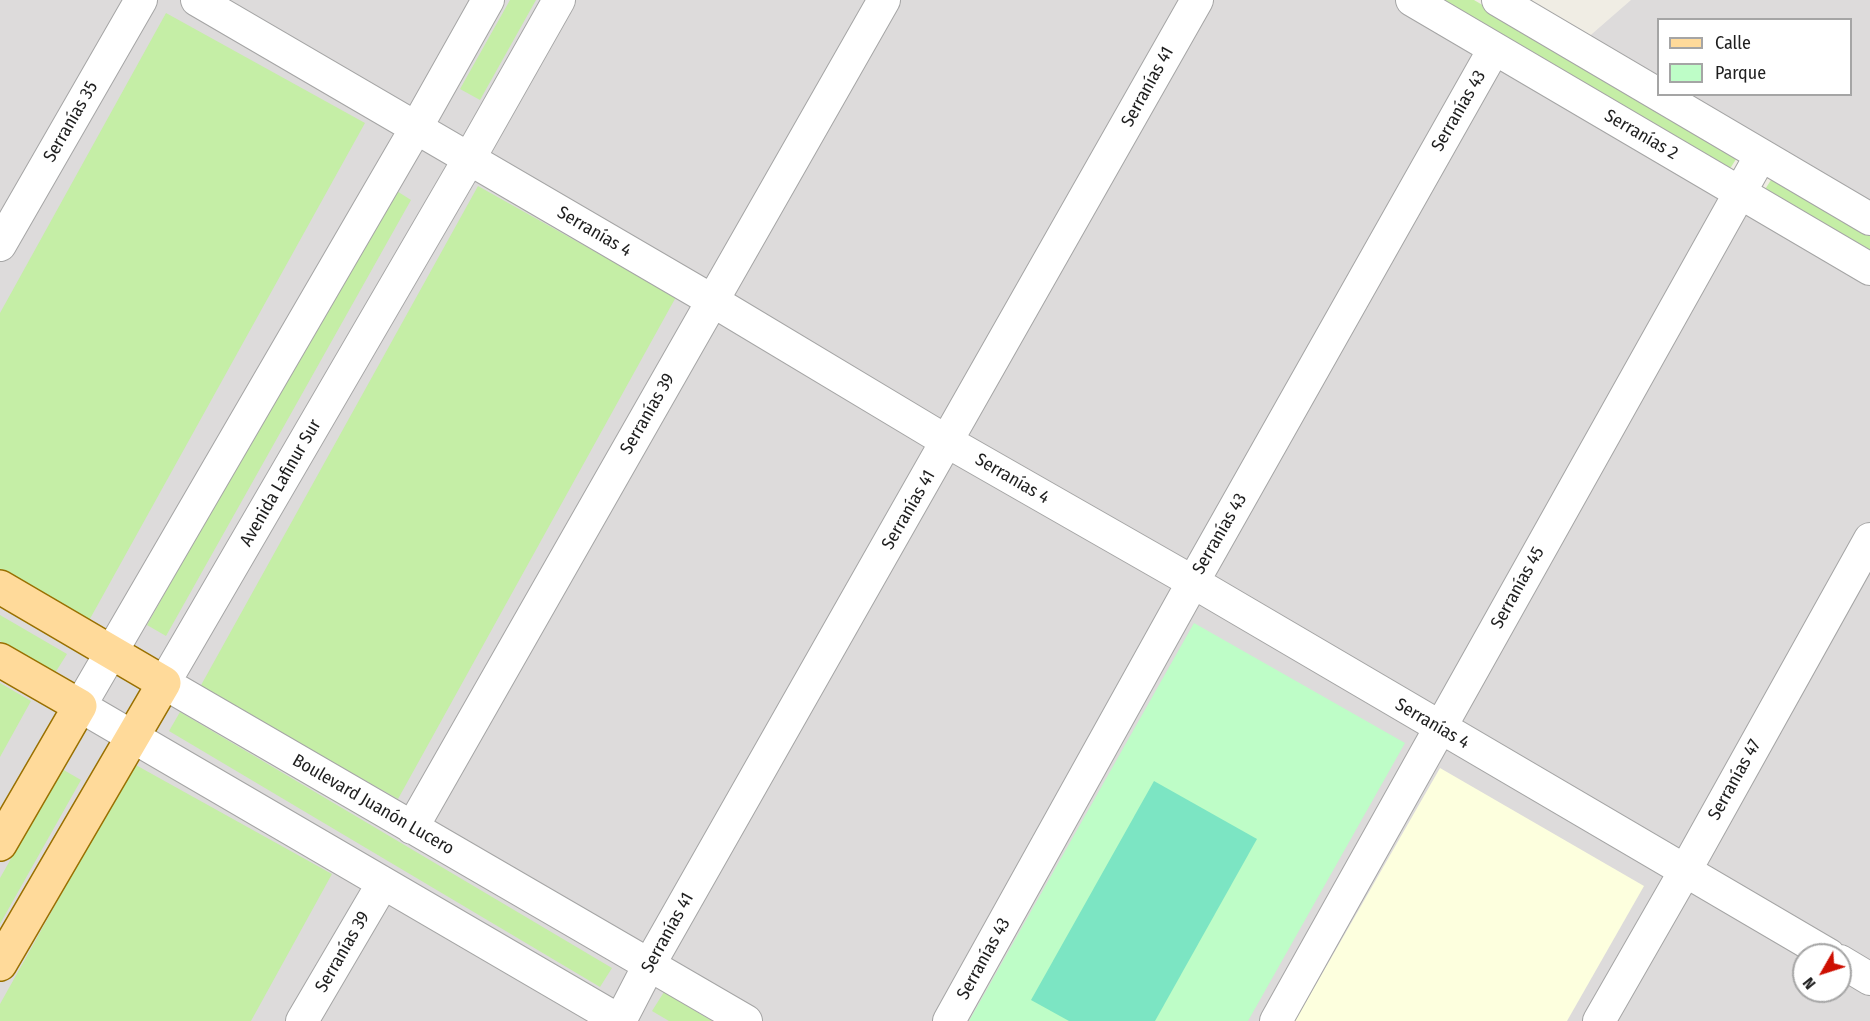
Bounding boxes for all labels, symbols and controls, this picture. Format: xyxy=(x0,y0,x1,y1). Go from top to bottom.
legend xyxy=(1657,18,1852,96)
text: Calle xyxy=(1715,32,1751,54)
street label: Serranías 41 xyxy=(1117,43,1179,131)
text: Parque xyxy=(1715,62,1766,84)
street label: Serranías 43 xyxy=(1427,67,1491,155)
street label: Serranías 35 xyxy=(39,78,103,166)
street label: Serranías 2 xyxy=(1600,105,1682,165)
street label: Serranías 4 xyxy=(553,202,635,262)
street label: Serranías 39 xyxy=(616,370,680,458)
street label: Avenida Lafinur Sur xyxy=(236,416,326,550)
street label: Serranías 4 xyxy=(971,449,1053,509)
street label: Serranías 41 xyxy=(878,466,940,554)
street label: Serranías 43 xyxy=(1188,490,1252,578)
street label: Serranías 45 xyxy=(1487,543,1549,633)
street label: Serranías 4 xyxy=(1391,694,1473,754)
street label: Serranías 47 xyxy=(1704,736,1766,824)
street label: Boulevard Juanón Lucero xyxy=(288,750,458,860)
street label: Serranías 41 xyxy=(637,889,699,977)
street label: Serranías 39 xyxy=(311,908,375,996)
street label: Serranías 43 xyxy=(953,914,1015,1004)
north arrow xyxy=(1792,943,1852,1003)
text: N xyxy=(1799,974,1820,993)

